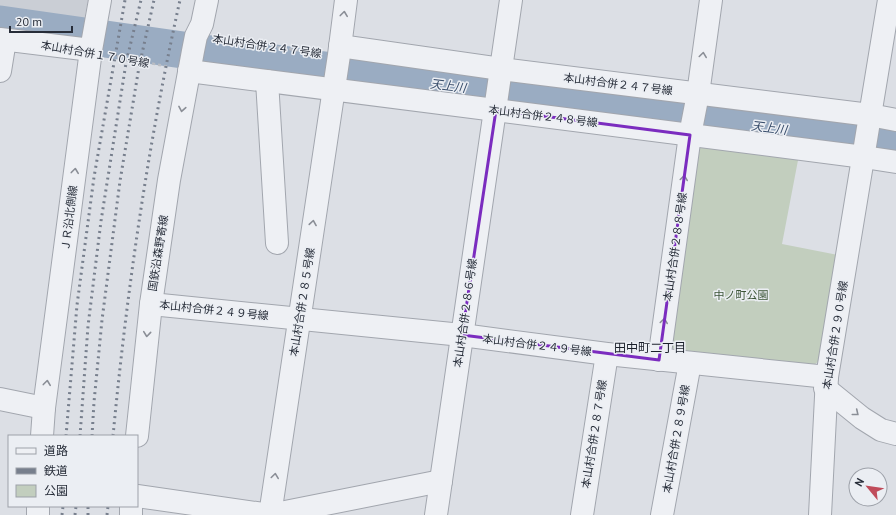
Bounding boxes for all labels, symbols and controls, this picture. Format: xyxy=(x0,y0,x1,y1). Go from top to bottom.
scale bar xyxy=(10,8,72,34)
one-way arrow xyxy=(339,11,348,17)
text: 20 m xyxy=(16,14,42,29)
street label: 本山村合併２４７号線 xyxy=(212,31,322,61)
street label: 本山村合併１７０号線 xyxy=(40,38,150,70)
one-way arrow xyxy=(698,52,707,58)
street label: 本山村合併２４７号線 xyxy=(563,70,673,98)
water label: 天上川 xyxy=(429,76,469,95)
street label: 本山村合併２４８号線 xyxy=(488,102,598,130)
one-way arrow xyxy=(178,106,187,112)
water label: 天上川 xyxy=(750,118,790,137)
one-way arrow xyxy=(70,168,79,174)
one-way arrow xyxy=(679,175,688,181)
street label: ＪＲ沿北側線 xyxy=(58,184,80,252)
street label: 本山村合併２８８号線 xyxy=(660,192,690,302)
street label: 国鉄沿森野寄線 xyxy=(145,214,171,292)
one-way arrow xyxy=(308,220,317,226)
street label: 本山村合併２８５号線 xyxy=(286,247,318,357)
street label: 本山村合併２８６号線 xyxy=(450,258,480,368)
street label: 本山村合併２９０号線 xyxy=(819,280,851,390)
park label: 中ノ町公園 xyxy=(714,288,769,302)
street label: 本山村合併２４９号線 xyxy=(159,297,269,323)
one-way arrow xyxy=(659,318,668,324)
one-way arrow xyxy=(143,331,152,337)
street label: 本山村合併２４９号線 xyxy=(482,331,592,359)
district label: 田中町二丁目 xyxy=(614,340,686,355)
street label: 本山村合併２８７号線 xyxy=(578,379,610,489)
one-way arrow xyxy=(42,380,51,386)
street label: 本山村合併２８９号線 xyxy=(660,384,692,494)
one-way arrow xyxy=(851,408,858,415)
legend xyxy=(8,435,138,507)
text: 道路 xyxy=(44,443,68,458)
text: 鉄道 xyxy=(44,463,68,478)
north arrow xyxy=(848,467,888,507)
one-way arrow xyxy=(270,473,279,480)
text: N xyxy=(851,476,867,489)
text: 公園 xyxy=(44,483,68,498)

